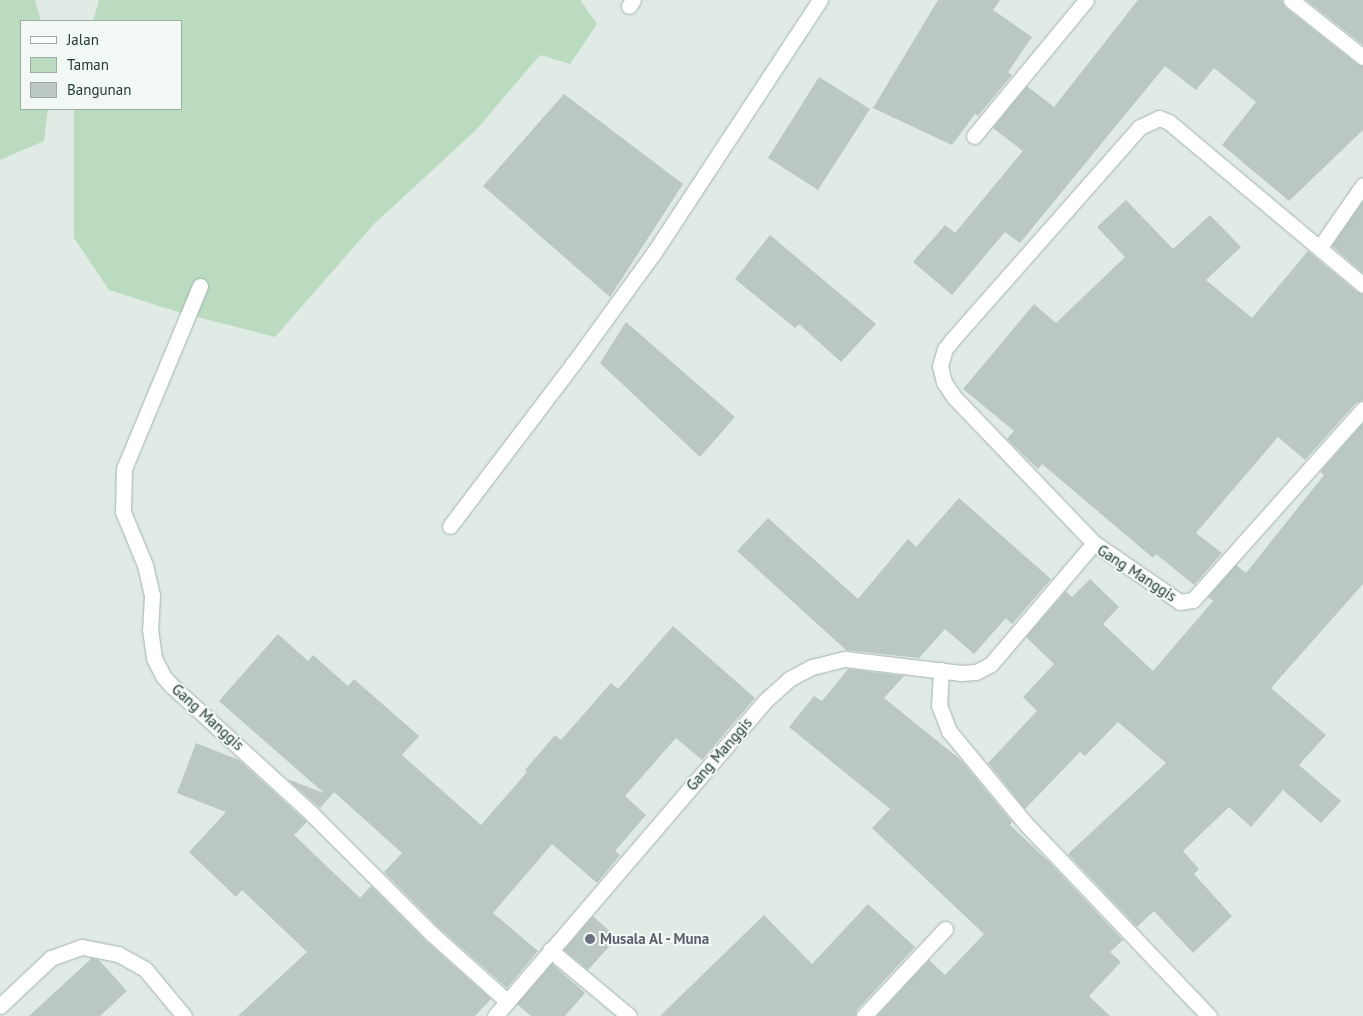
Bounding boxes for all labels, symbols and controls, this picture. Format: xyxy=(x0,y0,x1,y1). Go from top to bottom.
legend xyxy=(20,20,182,110)
text: Jalan xyxy=(67,30,99,49)
text: Taman xyxy=(67,55,109,74)
text: Bangunan xyxy=(67,80,131,99)
street label: Gang Manggis xyxy=(1094,541,1180,605)
street label: Gang Manggis xyxy=(168,680,248,754)
street label: Gang Manggis xyxy=(682,714,756,794)
place label: Musala Al - Muna xyxy=(600,930,712,948)
marker: Musala Al - Muna xyxy=(584,933,596,945)

